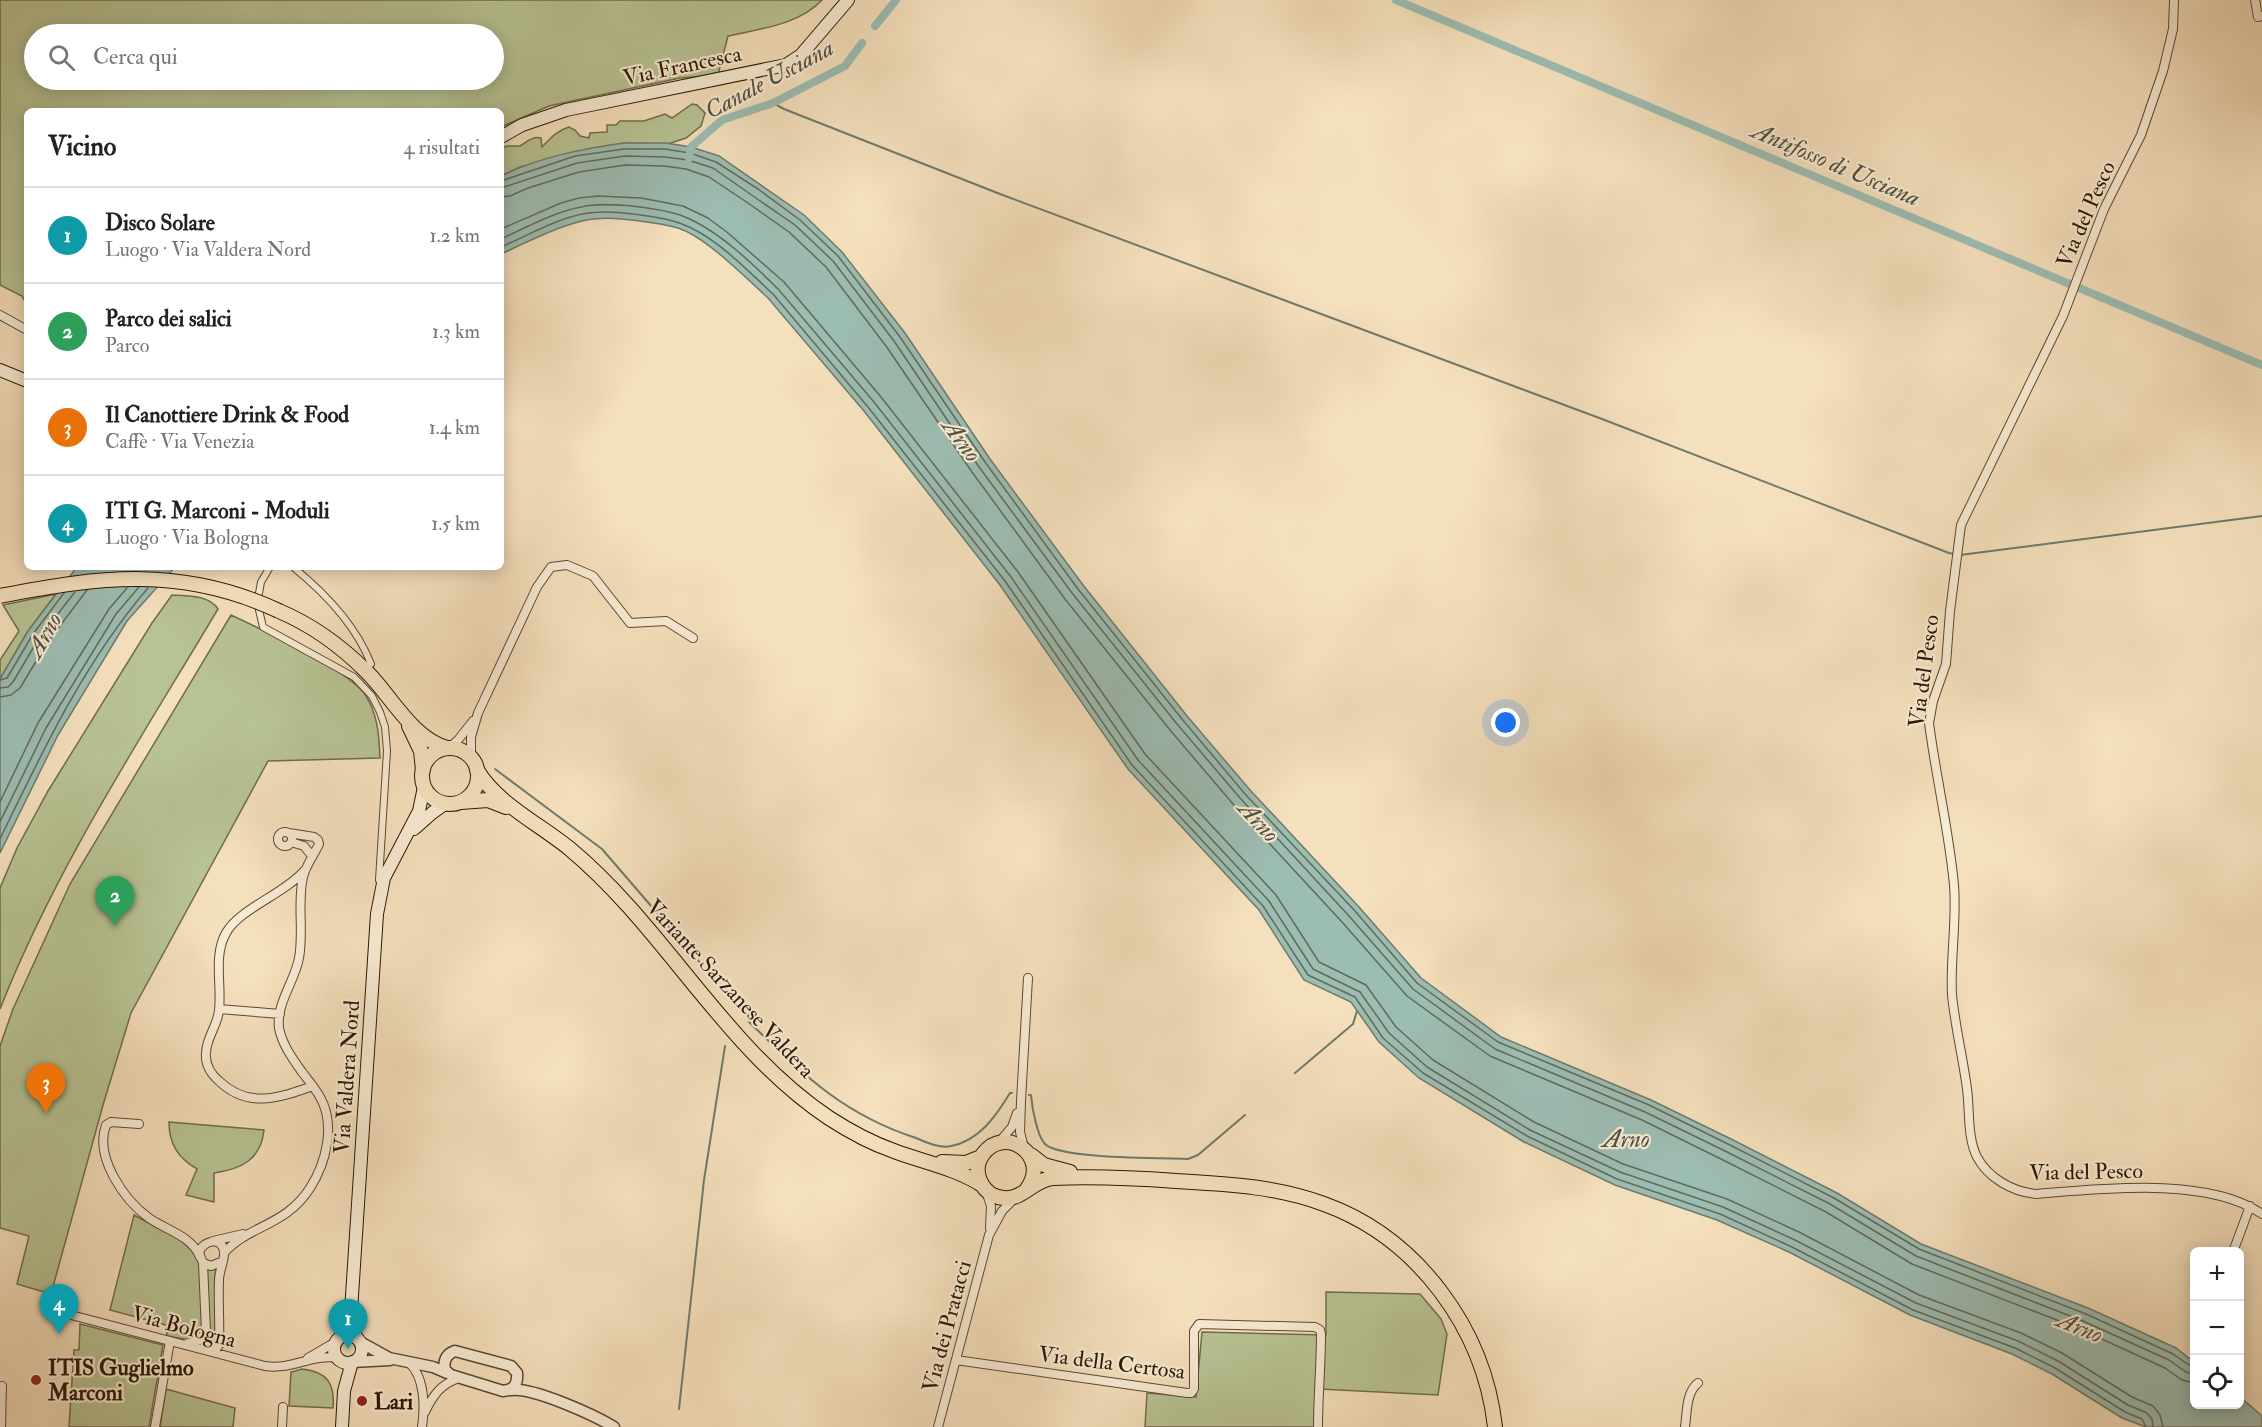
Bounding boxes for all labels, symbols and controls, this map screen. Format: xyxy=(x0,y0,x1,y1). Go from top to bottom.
search box xyxy=(24,24,504,90)
water label: Canale Usciana xyxy=(699,33,839,126)
street label: Via Francesca xyxy=(620,40,745,92)
icon: search xyxy=(45,41,78,74)
text: Cerca qui xyxy=(93,43,178,71)
water label: Antifosso di Usciana xyxy=(1744,114,1925,214)
text: Vicino xyxy=(48,131,116,163)
text: 4 risultati xyxy=(404,135,480,160)
street label: Via del Pesco xyxy=(2050,157,2122,272)
text: Disco Solare xyxy=(105,209,215,237)
text: 1 xyxy=(64,223,71,248)
text: 1.2 km xyxy=(430,223,480,248)
text: Luogo · Via Valdera Nord xyxy=(105,237,311,262)
text: Parco dei salici xyxy=(105,305,232,333)
text: 2 xyxy=(62,319,73,344)
text: 1.3 km xyxy=(432,319,480,344)
text: Parco xyxy=(105,333,149,358)
text: Il Canottiere Drink & Food xyxy=(105,401,349,429)
water label: Arno xyxy=(933,410,988,468)
text: 3 xyxy=(64,415,71,440)
text: 1.4 km xyxy=(429,415,480,440)
text: Caffè · Via Venezia xyxy=(105,429,254,454)
text: ITI G. Marconi - Moduli xyxy=(105,497,330,525)
text: 4 xyxy=(62,511,73,536)
text: 1.5 km xyxy=(431,511,480,536)
text: Luogo · Via Bologna xyxy=(105,525,269,550)
water label: Arno xyxy=(18,607,69,666)
street label: Via del Pesco xyxy=(1902,613,1946,729)
your location xyxy=(1491,708,1520,737)
water label: Arno xyxy=(1229,791,1286,849)
pin: 2 xyxy=(96,876,134,926)
street label: Variante Sarzanese Valdera xyxy=(640,893,821,1085)
street label: Via Valdera Nord xyxy=(328,999,366,1155)
pin: 3 xyxy=(26,1064,66,1113)
water label: Arno xyxy=(1599,1124,1650,1155)
street label: Via del Pesco xyxy=(2029,1157,2143,1187)
map controls xyxy=(2190,1247,2244,1409)
button: + xyxy=(2190,1247,2244,1301)
street label: Via dei Pratacci xyxy=(916,1257,978,1395)
pin: 4 xyxy=(40,1284,78,1334)
street label: Via Bologna xyxy=(128,1300,240,1355)
pin: 1 xyxy=(328,1300,368,1349)
button: − xyxy=(2190,1301,2244,1355)
water label: Arno xyxy=(2049,1303,2107,1351)
street label: Via della Certosa xyxy=(1037,1340,1188,1386)
place label: ITIS Guglielmo Marconi xyxy=(47,1354,194,1407)
button: locate xyxy=(2190,1355,2244,1409)
marker: ITIS Guglielmo Marconi xyxy=(29,1373,43,1387)
place label: Lari xyxy=(374,1388,413,1416)
marker: Lari xyxy=(355,1394,369,1408)

